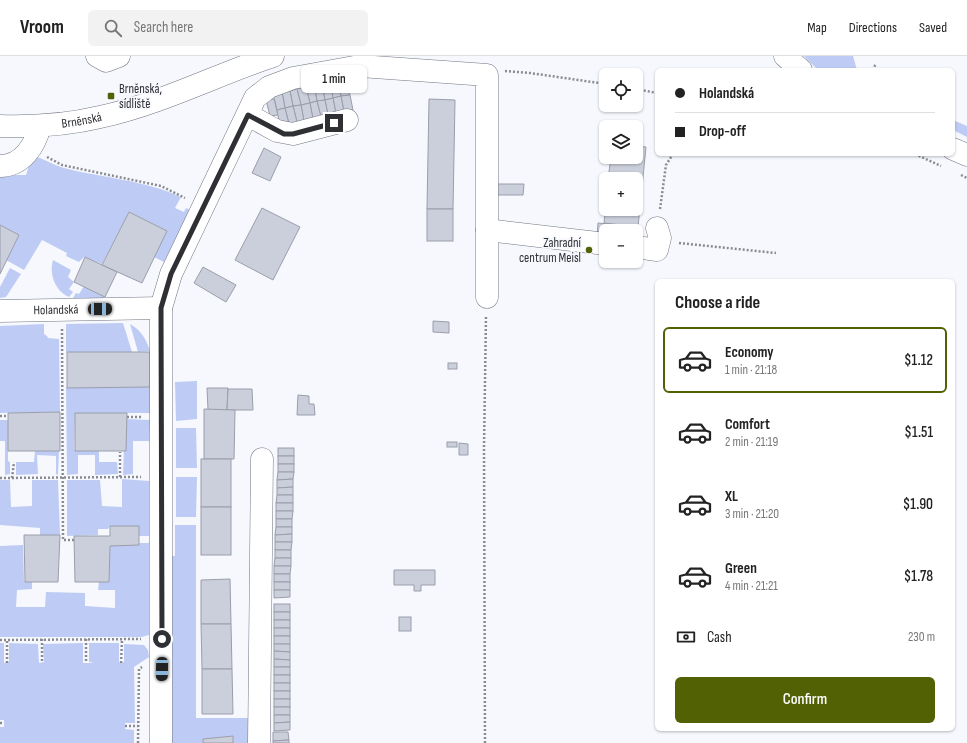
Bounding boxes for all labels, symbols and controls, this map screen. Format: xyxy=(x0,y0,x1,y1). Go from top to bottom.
search box xyxy=(88,10,368,46)
text: Vroom xyxy=(20,16,64,39)
icon: search xyxy=(102,17,124,39)
text: Search here xyxy=(134,18,193,37)
text: Map xyxy=(807,19,827,36)
text: Directions xyxy=(849,19,897,36)
text: Saved xyxy=(919,19,947,36)
callout: 1 min xyxy=(301,65,367,93)
map controls xyxy=(599,68,643,268)
button: locate xyxy=(599,68,643,112)
text: 1 min xyxy=(322,71,346,87)
place label: Brněnská, sídliště xyxy=(119,81,162,112)
text: Holandská xyxy=(699,84,754,103)
marker: Brněnská, sídliště xyxy=(106,91,116,101)
street label: Brněnská xyxy=(61,109,103,132)
route end xyxy=(325,114,343,132)
button: layers xyxy=(599,120,643,164)
text: Drop-off xyxy=(699,122,746,141)
button: + xyxy=(599,172,643,216)
button: − xyxy=(599,224,643,268)
place label: Zahradní centrum Meisl xyxy=(519,235,582,266)
marker: Zahradní centrum Meisl xyxy=(584,245,594,255)
text: Choose a ride xyxy=(675,292,760,313)
street label: Holandská xyxy=(33,302,79,318)
car xyxy=(88,303,112,315)
icon: car xyxy=(677,342,713,378)
text: Economy xyxy=(725,343,774,362)
text: $1.12 xyxy=(904,351,933,370)
text: 1 min · 21:18 xyxy=(725,362,777,378)
icon: car xyxy=(677,414,713,450)
text: Comfort xyxy=(725,415,770,434)
text: $1.51 xyxy=(904,423,933,442)
text: 2 min · 21:19 xyxy=(725,434,778,450)
icon: car xyxy=(677,486,713,522)
text: XL xyxy=(725,487,738,506)
text: $1.90 xyxy=(903,495,933,514)
text: 3 min · 21:20 xyxy=(725,506,779,522)
icon: car xyxy=(677,558,713,594)
text: Green xyxy=(725,559,757,578)
text: $1.78 xyxy=(904,567,933,586)
text: 4 min · 21:21 xyxy=(725,578,778,594)
icon: cash xyxy=(675,626,697,648)
text: Cash xyxy=(707,628,732,647)
text: 230 m xyxy=(908,629,935,645)
route start xyxy=(153,630,171,648)
car xyxy=(156,657,168,681)
button: Confirm xyxy=(675,677,935,723)

